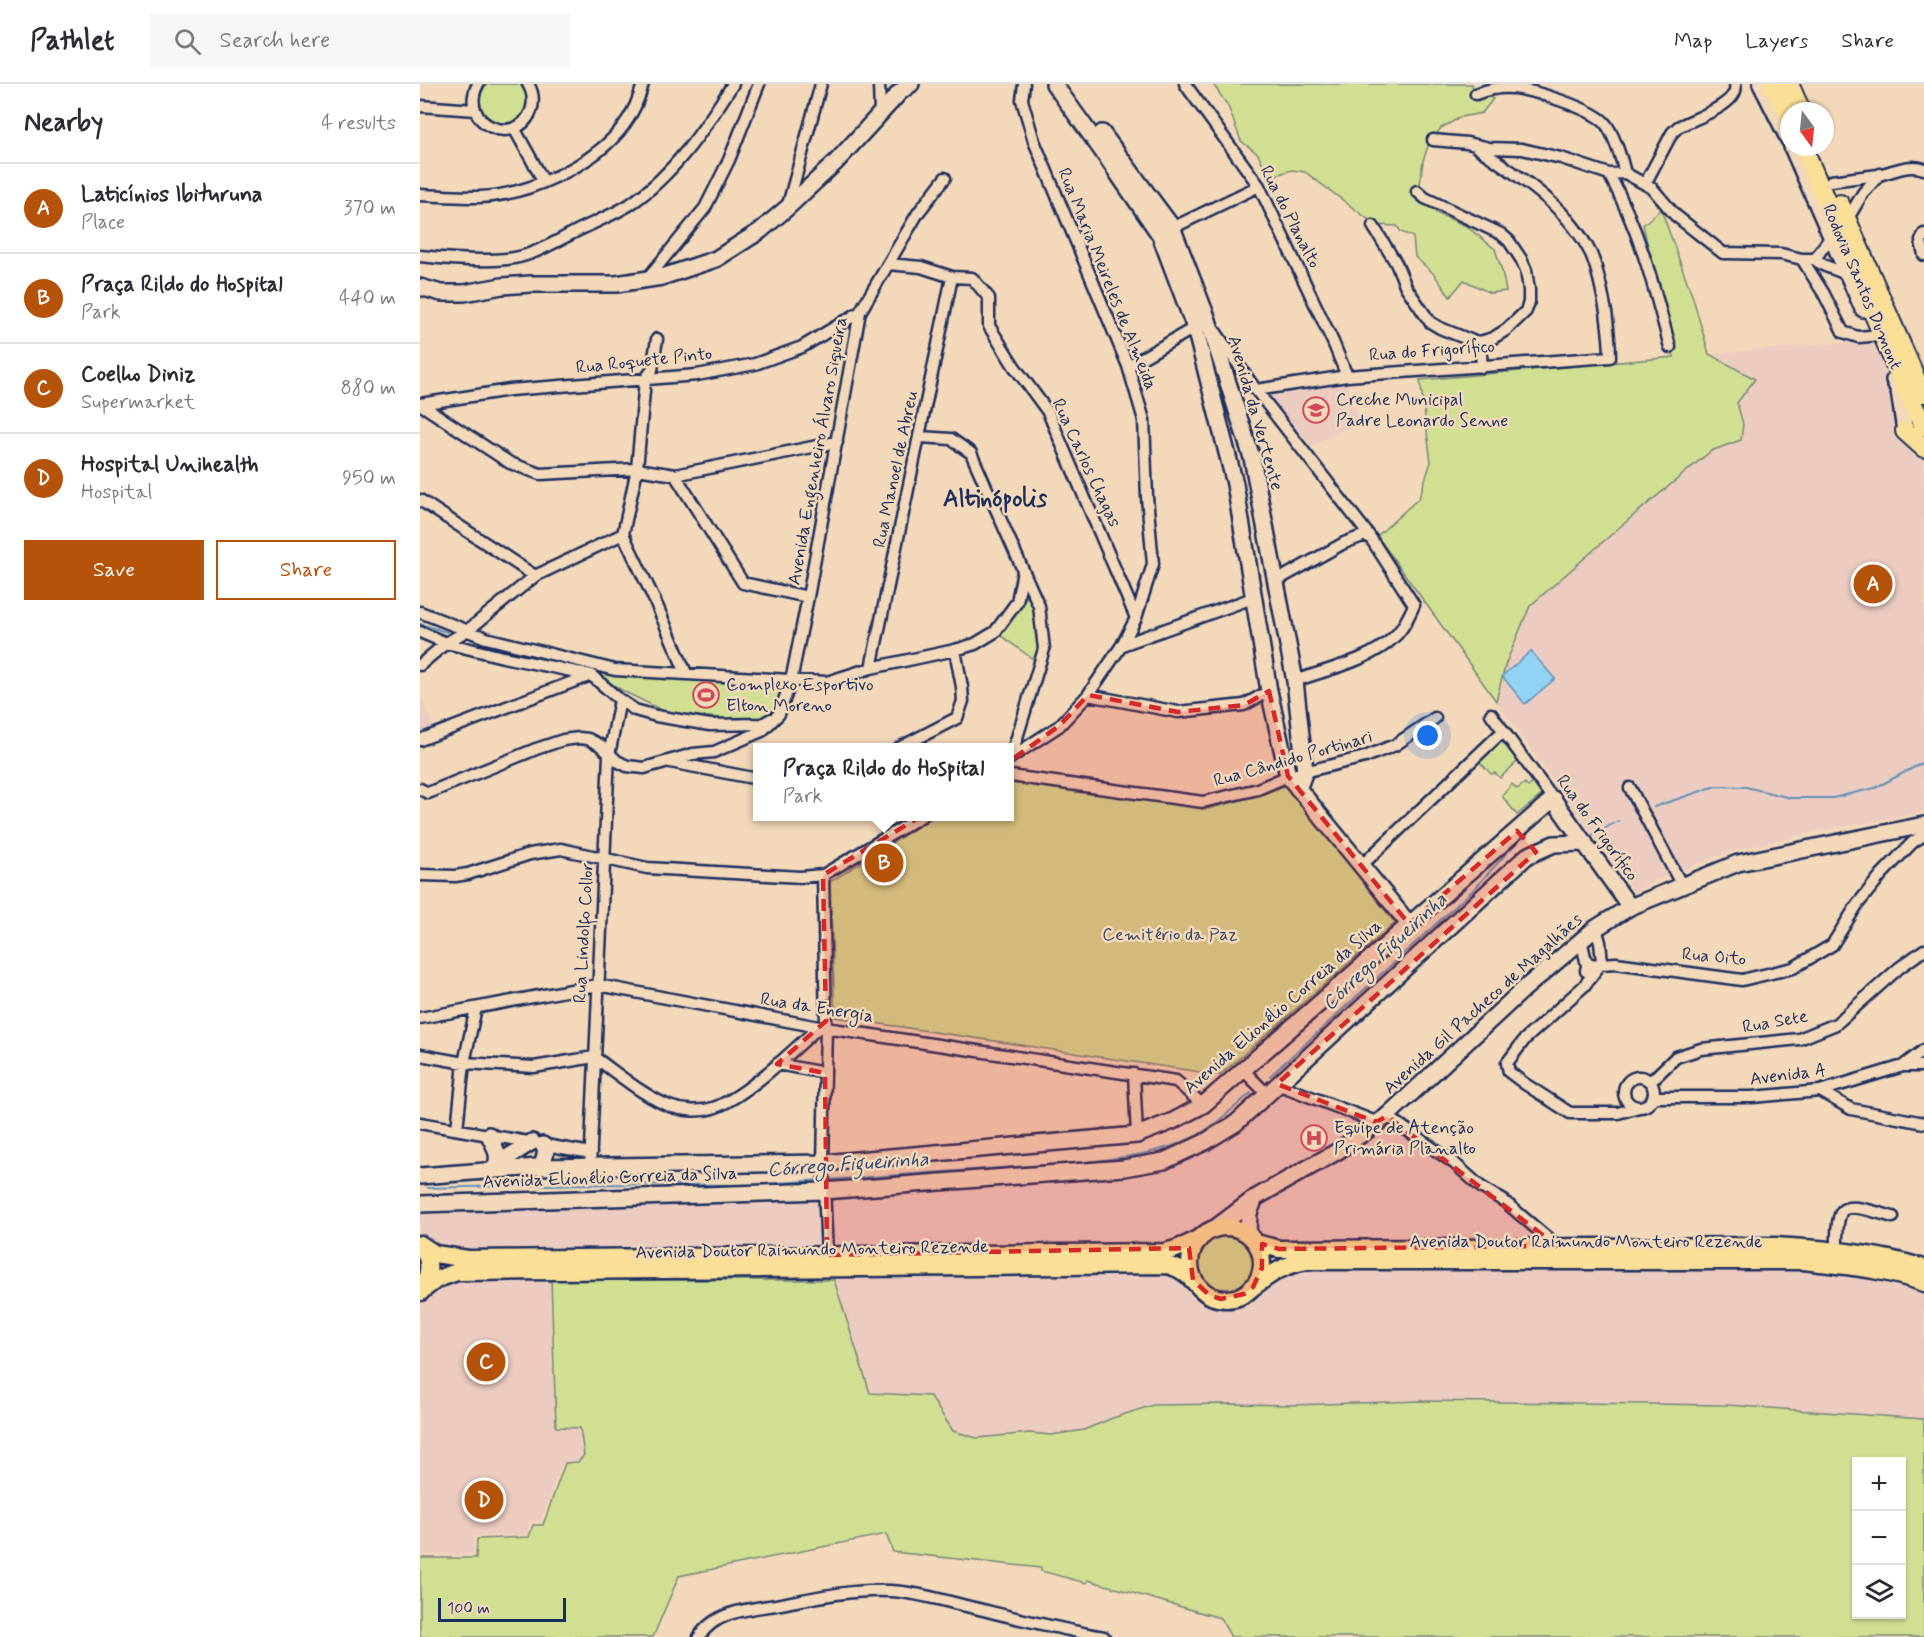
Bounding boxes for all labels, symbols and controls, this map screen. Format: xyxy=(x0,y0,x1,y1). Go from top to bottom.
search box xyxy=(150,14,570,68)
text: Pathlet xyxy=(30,23,114,60)
icon: search xyxy=(171,25,204,58)
text: Search here xyxy=(219,27,330,55)
text: Map xyxy=(1674,27,1712,55)
text: Layers xyxy=(1745,27,1808,55)
text: Share xyxy=(1841,27,1894,55)
north arrow xyxy=(1780,102,1834,156)
text: Nearby xyxy=(24,106,103,140)
text: 4 results xyxy=(321,110,396,137)
street label: Rua do Planalto xyxy=(1254,162,1326,273)
street label: Rua Maria Meireles de Almeida xyxy=(1051,164,1163,394)
text: Laticínios Ibituruna xyxy=(81,181,262,209)
text: A xyxy=(37,195,50,222)
text: 370 m xyxy=(344,195,396,222)
street label: Rodovia Santos Dumont xyxy=(1816,201,1908,374)
text: Place xyxy=(81,209,125,236)
text: Praça Rildo do Hospital xyxy=(81,271,283,299)
text: B xyxy=(37,285,50,312)
text: 440 m xyxy=(339,285,396,312)
text: Park xyxy=(81,299,121,326)
street label: Avenida Engenheiro Álvaro Siqueira xyxy=(783,315,855,587)
street label: Avenida da Vertente xyxy=(1221,333,1289,493)
street label: Rua do Frigorífico xyxy=(1368,335,1496,367)
street label: Rua Roquete Pinto xyxy=(575,342,713,380)
text: Coelho Diniz xyxy=(81,361,195,389)
text: C xyxy=(36,375,51,402)
text: 880 m xyxy=(340,375,396,402)
street label: Rua Manoel de Abreu xyxy=(868,388,924,550)
place label: Creche Municipal Padre Leonardo Senne xyxy=(1336,388,1508,433)
text: Supermarket xyxy=(81,389,195,416)
street label: Rua Carlos Chagas xyxy=(1046,395,1126,531)
school or university icon: Creche Municipal Padre Leonardo Senne xyxy=(1301,395,1331,425)
text: Hospital Unihealth xyxy=(81,451,259,479)
text: D xyxy=(37,465,50,492)
text: 950 m xyxy=(342,465,396,492)
text: Hospital xyxy=(81,479,152,506)
district label: Altinópolis xyxy=(943,484,1047,515)
button: Save xyxy=(24,540,204,600)
button: Share xyxy=(216,540,396,600)
pin: A xyxy=(1854,562,1892,606)
place label: Complexo Esportivo Elton Moreno xyxy=(726,673,874,718)
sports icon: Complexo Esportivo Elton Moreno xyxy=(691,680,721,710)
your location xyxy=(1413,721,1442,750)
street label: Rua Cândido Portinari xyxy=(1211,725,1375,793)
popup xyxy=(753,743,1014,821)
text: Praça Rildo do Hospital xyxy=(783,755,984,783)
street label: Rua do Frigorífico xyxy=(1550,770,1644,886)
text: Park xyxy=(783,783,822,810)
pin: B xyxy=(864,840,904,886)
street label: Rua Lindolfo Collor xyxy=(568,862,602,1004)
water label: Córrego Figueirinha xyxy=(1317,887,1455,1018)
street label: Avenida Gil Pacheco de Magalhães xyxy=(1378,908,1588,1100)
street label: Avenida Elionélio Correia da Silva xyxy=(1179,914,1387,1100)
park label: Cemitério da Paz xyxy=(1102,923,1238,947)
street label: Rua Oito xyxy=(1681,942,1747,972)
street label: Rua da Energia xyxy=(758,987,875,1030)
street label: Rua Sete xyxy=(1740,1004,1810,1040)
street label: Avenida A xyxy=(1748,1058,1828,1092)
place label: Equipe de Atenção Primária Planalto xyxy=(1334,1116,1476,1161)
hospital icon: Equipe de Atenção Primária Planalto xyxy=(1299,1123,1329,1153)
water label: Córrego Figueirinha xyxy=(766,1146,930,1186)
street label: Avenida Elionélio Correia da Silva xyxy=(482,1162,738,1194)
street label: Avenida Doutor Raimundo Monteiro Rezende xyxy=(1409,1230,1763,1254)
street label: Avenida Doutor Raimundo Monteiro Rezende xyxy=(635,1235,989,1265)
pin: C xyxy=(466,1340,506,1384)
map controls xyxy=(1852,1457,1906,1619)
button: + xyxy=(1852,1457,1906,1511)
pin: D xyxy=(464,1478,504,1522)
button: − xyxy=(1852,1511,1906,1565)
button: layers xyxy=(1852,1565,1906,1619)
scale bar xyxy=(438,1595,566,1622)
text: 100 m xyxy=(447,1598,490,1619)

